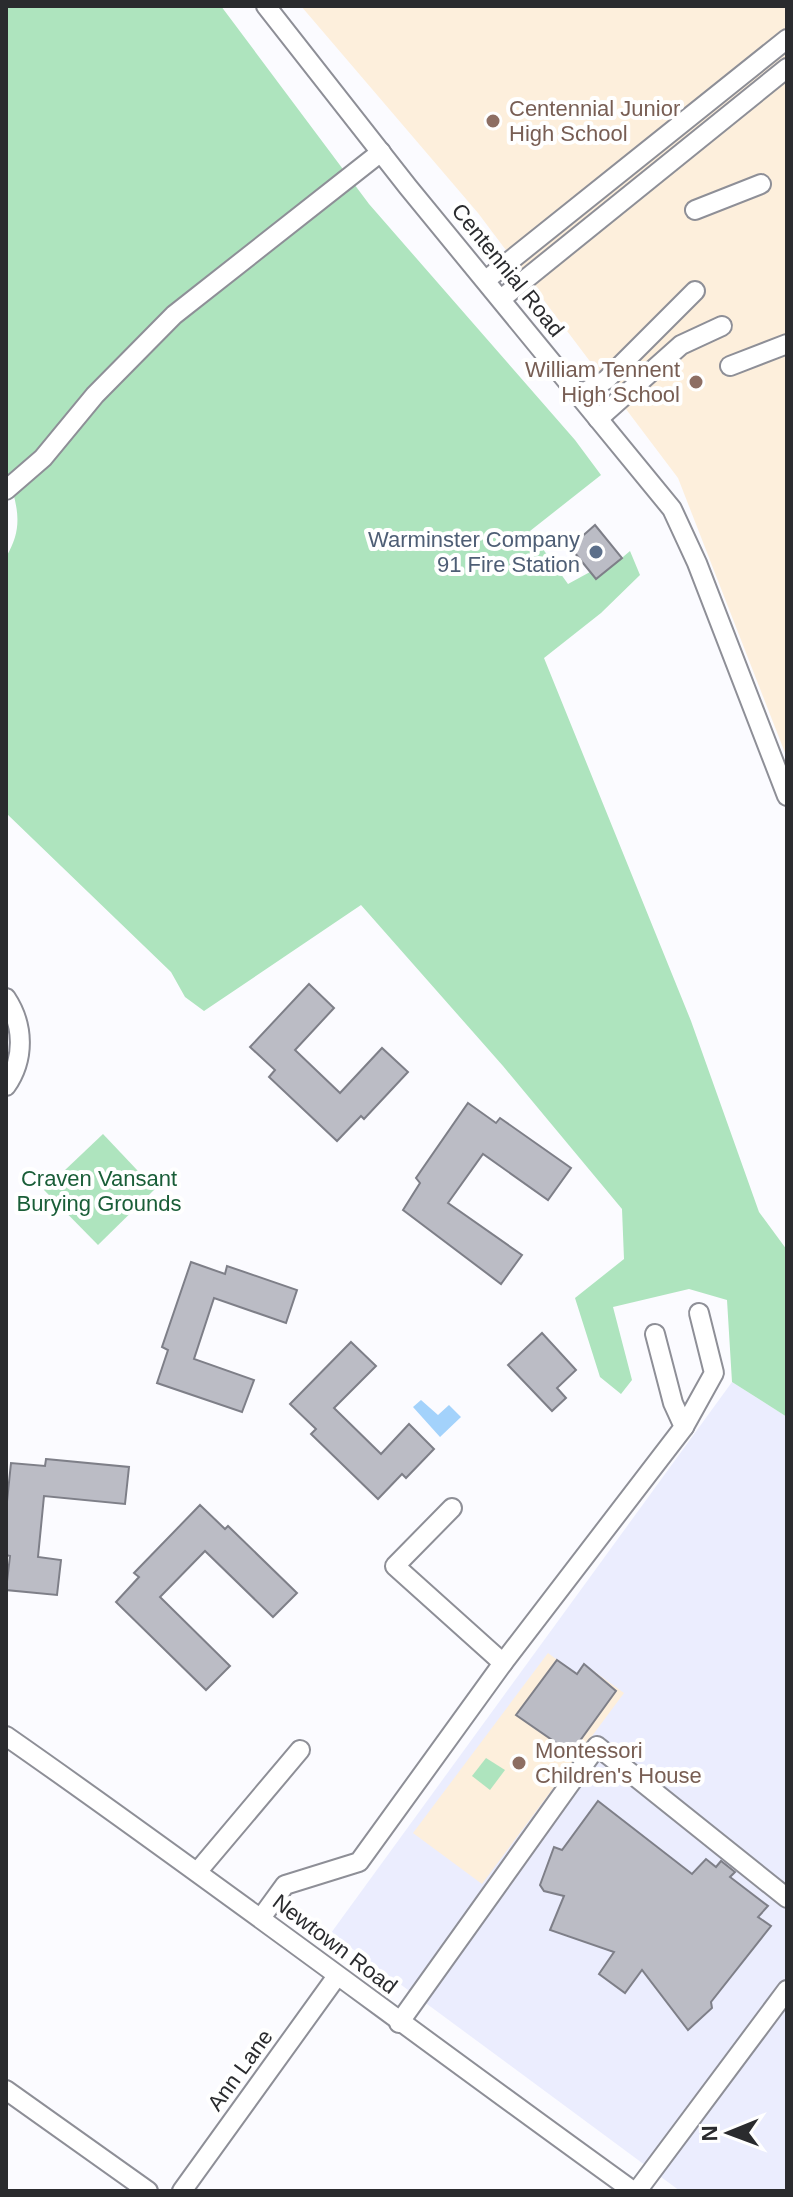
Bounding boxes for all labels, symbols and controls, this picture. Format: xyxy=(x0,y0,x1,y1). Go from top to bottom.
place label: Centennial Junior High School xyxy=(509,96,680,146)
marker: Centennial Junior High School xyxy=(484,112,502,130)
street label: Centennial Road xyxy=(447,198,569,342)
place label: William Tennent High School xyxy=(525,357,680,407)
marker: William Tennent High School xyxy=(687,373,705,391)
place label: Warminster Company 91 Fire Station xyxy=(368,527,580,577)
marker: Warminster Company 91 Fire Station xyxy=(587,543,605,561)
park label: Craven Vansant Burying Grounds xyxy=(16,1166,182,1216)
place label: Montessori Children's House xyxy=(535,1738,702,1788)
marker: Montessori Children's House xyxy=(510,1754,528,1772)
street label: Newtown Road xyxy=(268,1889,402,1999)
street label: Ann Lane xyxy=(202,2025,278,2115)
north arrow xyxy=(689,2093,769,2173)
text: N xyxy=(697,2125,722,2142)

